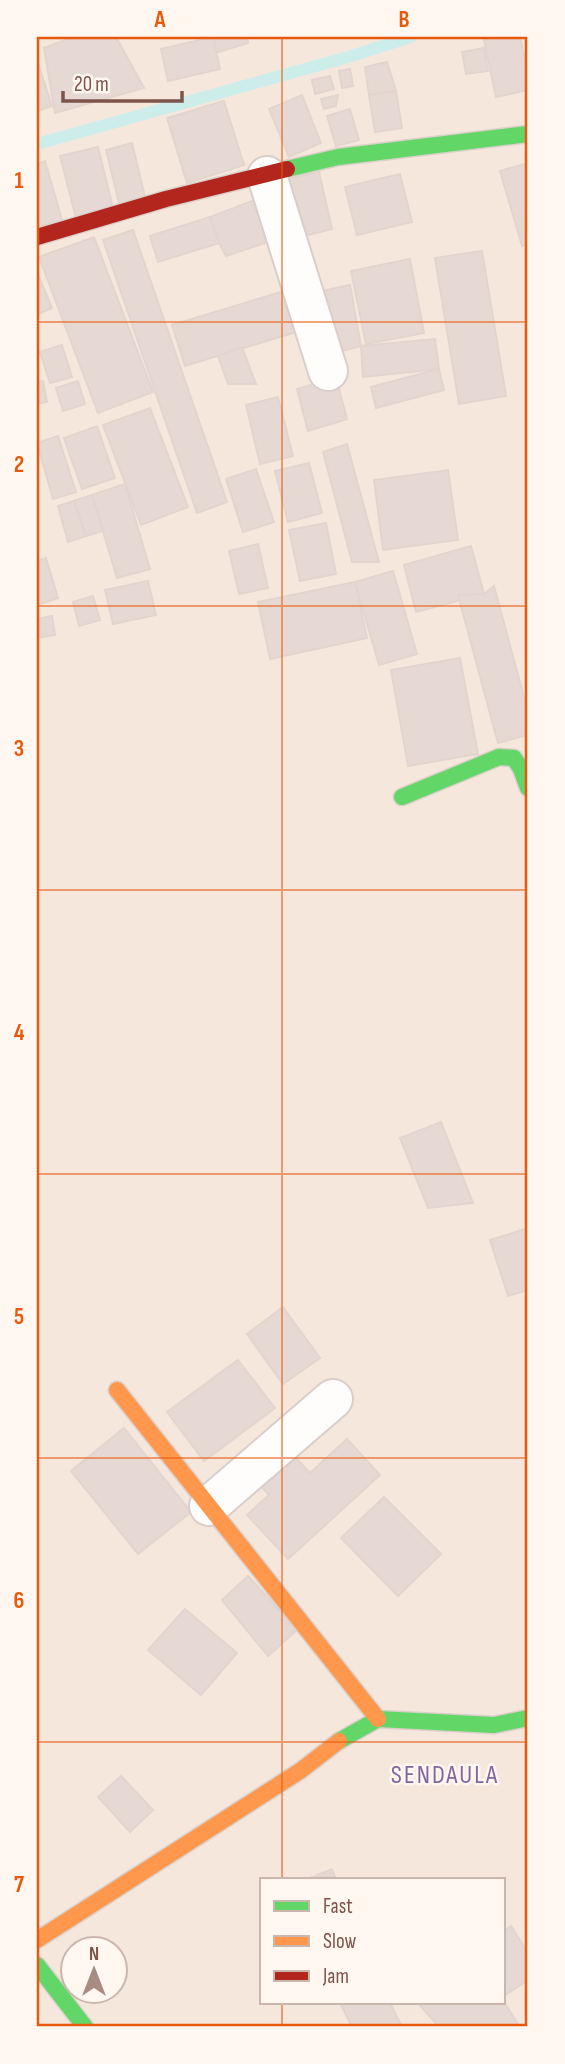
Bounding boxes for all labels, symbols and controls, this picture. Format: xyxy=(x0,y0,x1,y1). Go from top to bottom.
text: A xyxy=(154,6,167,34)
text: B xyxy=(399,6,410,34)
scale bar xyxy=(63,60,182,104)
text: 20 m xyxy=(74,72,109,97)
text: 1 xyxy=(14,167,24,195)
text: 2 xyxy=(14,451,24,479)
text: 3 xyxy=(14,735,24,763)
text: 4 xyxy=(14,1019,25,1047)
text: 5 xyxy=(14,1303,24,1331)
text: 6 xyxy=(14,1587,24,1615)
district label: SENDAULA xyxy=(391,1760,499,1791)
text: 7 xyxy=(14,1871,24,1899)
legend xyxy=(260,1878,505,2004)
text: Fast xyxy=(323,1894,353,1919)
text: Slow xyxy=(323,1929,357,1954)
north arrow xyxy=(60,1934,130,2004)
text: N xyxy=(89,1943,99,1966)
text: Jam xyxy=(322,1964,349,1989)

